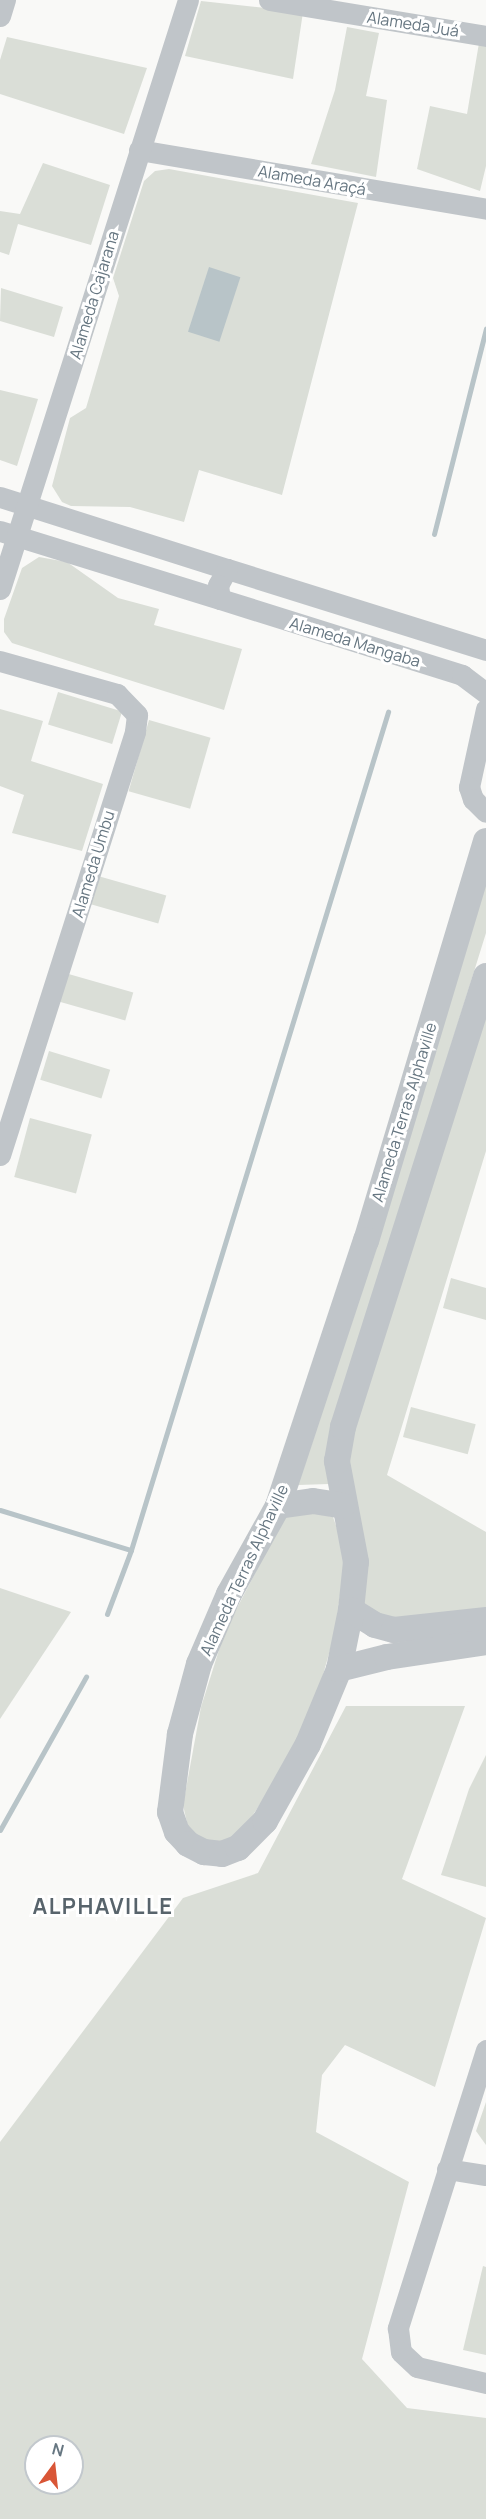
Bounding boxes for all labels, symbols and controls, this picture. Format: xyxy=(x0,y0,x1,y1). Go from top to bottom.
street label: Alameda Juá xyxy=(366,7,460,41)
street label: Alameda Araçá xyxy=(256,161,368,199)
street label: Alameda Cajarana xyxy=(65,229,123,361)
street label: Alameda Mangaba xyxy=(287,613,423,671)
street label: Alameda Umbu xyxy=(68,808,118,920)
street label: Alameda Terras Alphaville xyxy=(368,1020,440,1204)
street label: Alameda Terras Alphaville xyxy=(196,1481,292,1659)
district label: ALPHAVILLE xyxy=(32,1894,174,1920)
north arrow xyxy=(24,2435,84,2495)
text: N xyxy=(50,2437,67,2462)

